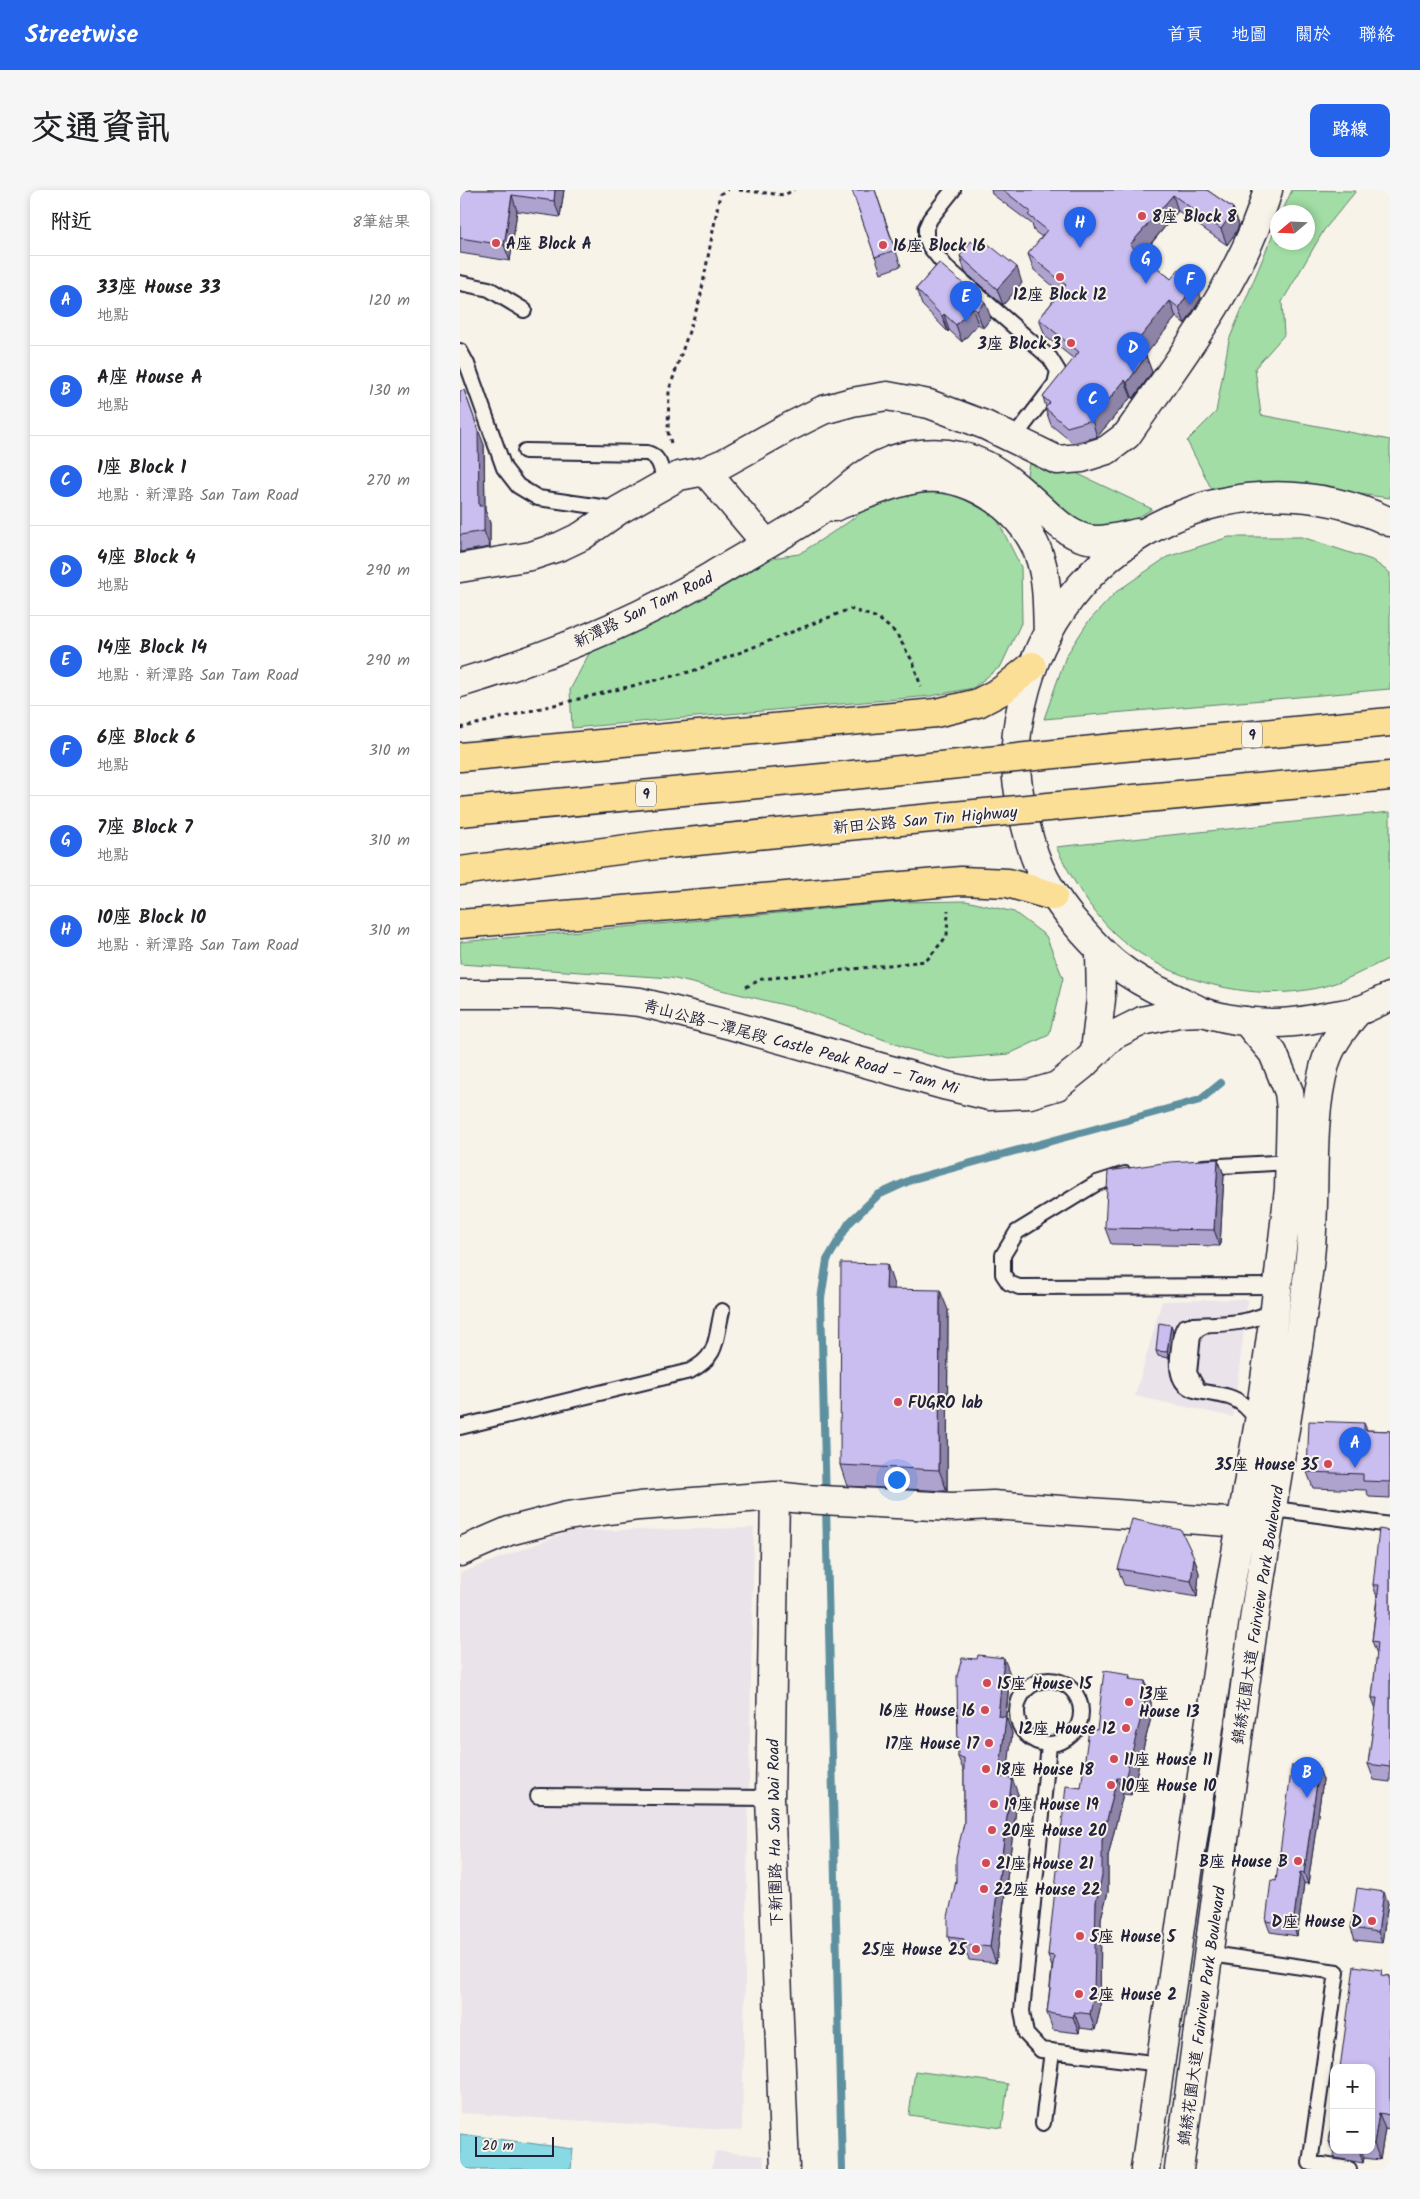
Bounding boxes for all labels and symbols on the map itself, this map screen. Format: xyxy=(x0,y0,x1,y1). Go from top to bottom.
place label: 8座 Block 8 xyxy=(1152,205,1237,230)
north arrow xyxy=(1270,205,1315,250)
pin: H xyxy=(1064,207,1096,248)
marker: 8座 Block 8 xyxy=(1136,210,1148,222)
place label: A座 Block A xyxy=(506,232,592,257)
place label: 16座 Block 16 xyxy=(893,234,986,259)
marker: A座 Block A xyxy=(490,237,502,249)
marker: 16座 Block 16 xyxy=(877,239,889,251)
pin: G xyxy=(1130,243,1162,284)
pin: F xyxy=(1174,264,1206,305)
marker: 12座 Block 12 xyxy=(1054,271,1066,283)
pin: E xyxy=(950,281,982,322)
place label: 12座 Block 12 xyxy=(1013,283,1107,308)
place label: 3座 Block 3 xyxy=(977,332,1061,357)
pin: D xyxy=(1117,332,1149,373)
marker: 3座 Block 3 xyxy=(1065,337,1077,349)
pin: C xyxy=(1077,383,1109,424)
street label: 新潭路 San Tam Road xyxy=(570,565,719,655)
road number: 9 xyxy=(1242,722,1262,748)
road number: 9 xyxy=(636,782,656,806)
street label: 新田公路 San Tin Highway xyxy=(832,800,1019,841)
street label: 青山公路－潭尾段 Castle Peak Road – Tam Mi xyxy=(640,993,962,1102)
place label: FUGRO lab xyxy=(908,1391,983,1416)
marker: FUGRO lab xyxy=(892,1396,904,1408)
pin: A xyxy=(1339,1427,1371,1468)
place label: 35座 House 35 xyxy=(1214,1453,1320,1478)
marker: 35座 House 35 xyxy=(1322,1458,1334,1470)
your location xyxy=(884,1467,910,1493)
street label: 錦綉花園大道 Fairview Park Boulevard xyxy=(1226,1483,1291,1746)
place label: 15座 House 15 xyxy=(997,1672,1094,1697)
marker: 15座 House 15 xyxy=(981,1677,993,1689)
place label: 13座 House 13 xyxy=(1139,1682,1200,1725)
marker: 13座 House 13 xyxy=(1123,1696,1135,1708)
place label: 16座 House 16 xyxy=(879,1699,975,1724)
marker: 16座 House 16 xyxy=(979,1704,991,1716)
place label: 12座 House 12 xyxy=(1019,1717,1116,1742)
marker: 12座 House 12 xyxy=(1120,1722,1132,1734)
place label: 17座 House 17 xyxy=(885,1732,979,1757)
marker: 17座 House 17 xyxy=(983,1737,995,1749)
street label: 下新圍路 Ha San Wai Road xyxy=(761,1738,790,1927)
place label: 11座 House 11 xyxy=(1124,1748,1213,1773)
marker: 11座 House 11 xyxy=(1108,1753,1120,1765)
pin: B xyxy=(1291,1757,1323,1798)
place label: 18座 House 18 xyxy=(996,1758,1094,1783)
marker: 18座 House 18 xyxy=(980,1763,992,1775)
place label: 10座 House 10 xyxy=(1121,1774,1217,1799)
marker: 10座 House 10 xyxy=(1105,1779,1117,1791)
place label: 19座 House 19 xyxy=(1004,1793,1099,1818)
marker: 19座 House 19 xyxy=(988,1798,1000,1810)
place label: 20座 House 20 xyxy=(1002,1819,1107,1844)
marker: 20座 House 20 xyxy=(986,1824,998,1836)
place label: B座 House B xyxy=(1199,1850,1288,1875)
place label: 21座 House 21 xyxy=(996,1852,1094,1877)
marker: B座 House B xyxy=(1292,1855,1304,1867)
marker: 21座 House 21 xyxy=(980,1857,992,1869)
place label: 22座 House 22 xyxy=(994,1878,1100,1903)
marker: 22座 House 22 xyxy=(978,1883,990,1895)
street label: 錦綉花園大道 Fairview Park Boulevard xyxy=(1172,1884,1233,2147)
place label: D座 House D xyxy=(1272,1910,1362,1935)
marker: D座 House D xyxy=(1366,1915,1378,1927)
place label: 5座 House 5 xyxy=(1089,1925,1177,1950)
marker: 5座 House 5 xyxy=(1074,1930,1086,1942)
place label: 25座 House 25 xyxy=(862,1938,968,1963)
marker: 25座 House 25 xyxy=(970,1943,982,1955)
place label: 2座 House 2 xyxy=(1089,1983,1177,2008)
marker: 2座 House 2 xyxy=(1073,1988,1085,2000)
scale bar xyxy=(475,2134,554,2157)

